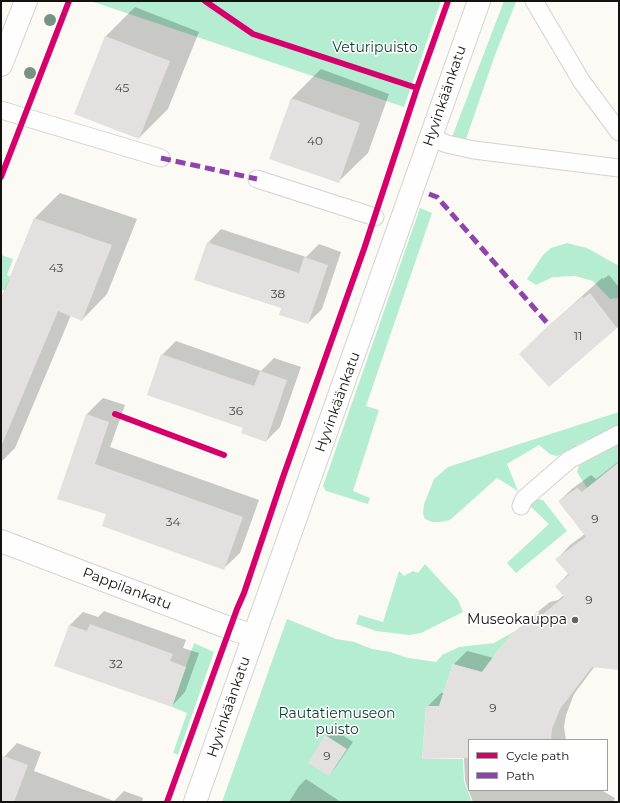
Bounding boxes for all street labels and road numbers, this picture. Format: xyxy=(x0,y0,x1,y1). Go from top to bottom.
street label: Hyvinkäänkatu xyxy=(420,43,470,149)
street label: Hyvinkäänkatu xyxy=(312,350,364,454)
street label: Pappilankatu xyxy=(80,564,174,614)
street label: Hyvinkäänkatu xyxy=(204,654,254,760)

